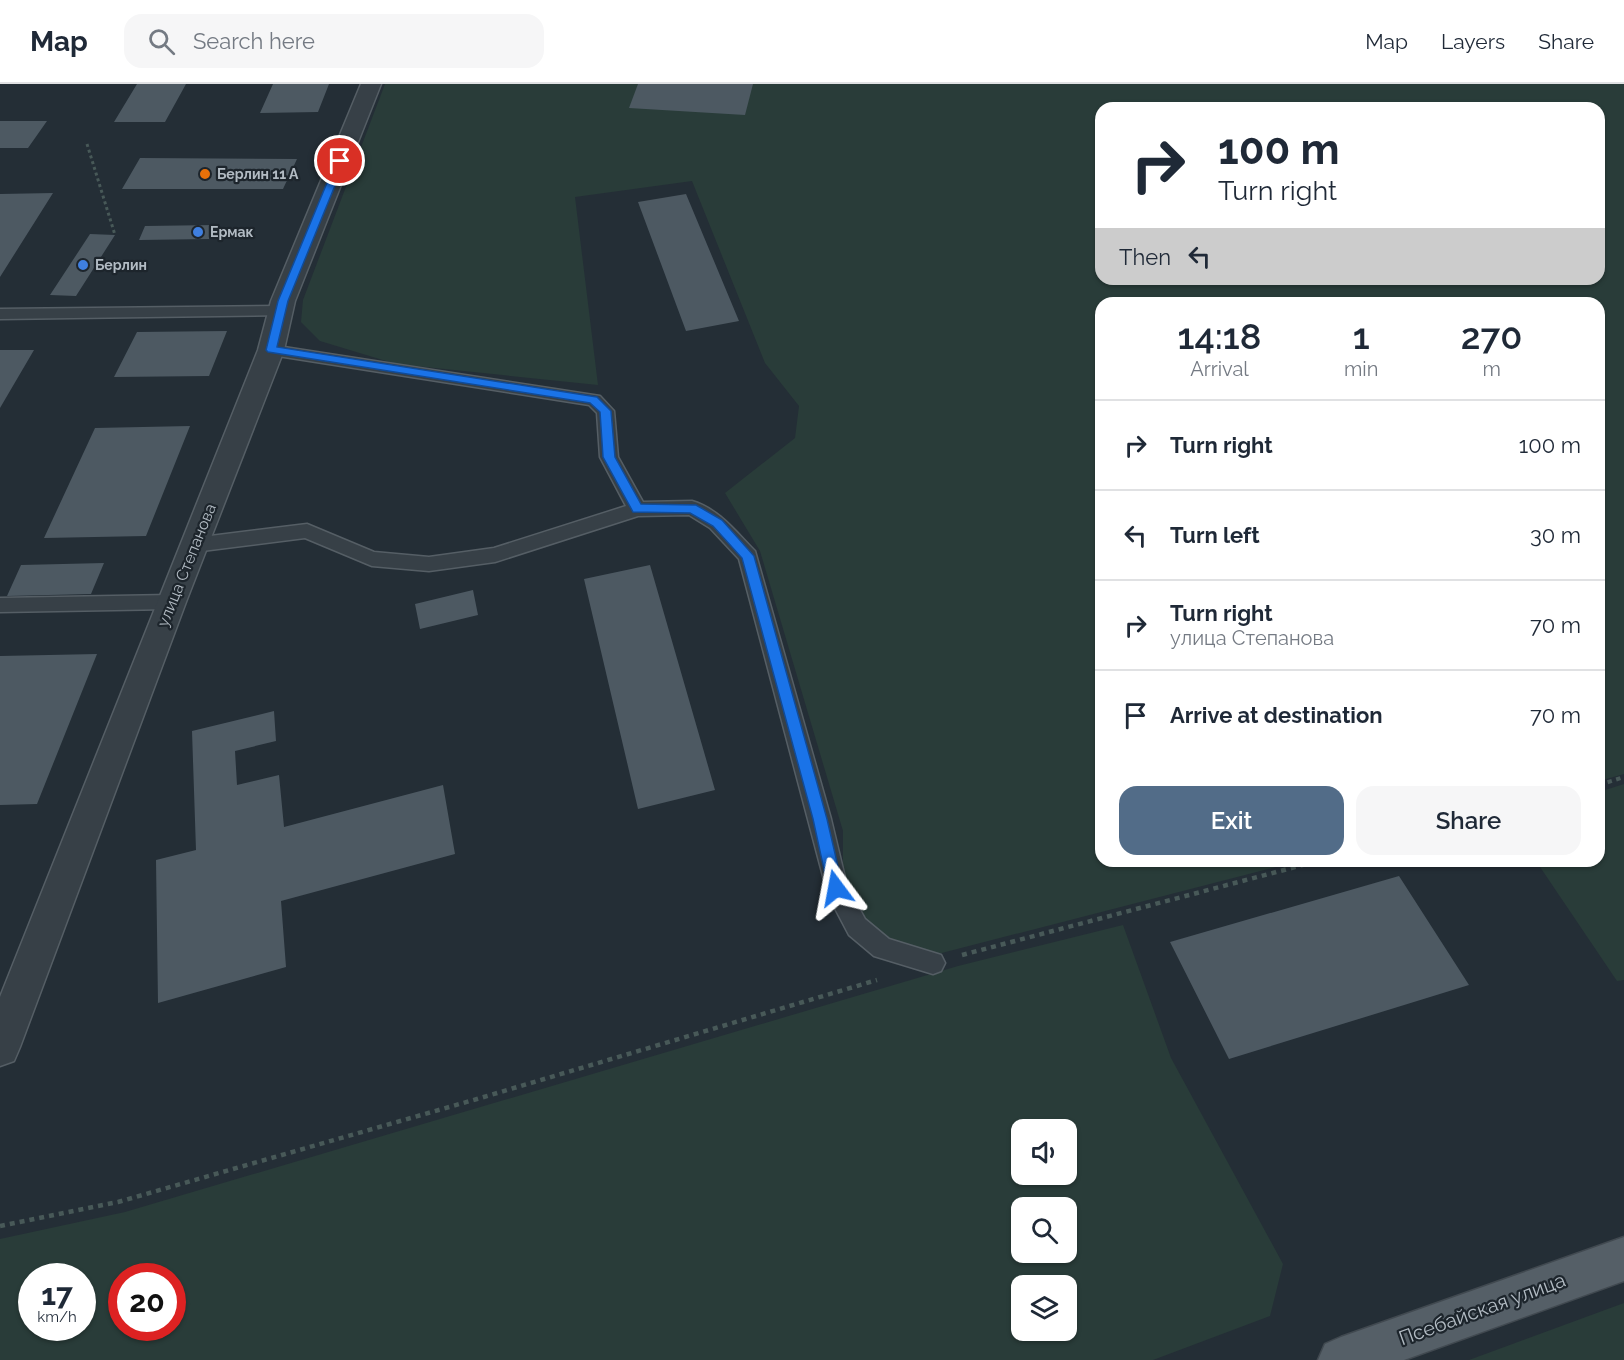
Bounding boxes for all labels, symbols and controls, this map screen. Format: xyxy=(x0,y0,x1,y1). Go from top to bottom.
search box xyxy=(124,14,544,68)
text: Map xyxy=(30,25,88,58)
icon: search xyxy=(145,25,178,58)
text: Search here xyxy=(193,28,315,54)
text: Map xyxy=(1365,29,1408,54)
text: Layers xyxy=(1441,29,1505,54)
text: Share xyxy=(1538,29,1594,54)
text: 100 m xyxy=(1218,125,1340,174)
icon: right xyxy=(1119,126,1197,204)
pin xyxy=(314,135,365,186)
icon: arrive xyxy=(323,144,356,177)
place label: Берлин 11 А xyxy=(217,166,299,182)
marker: Берлин 11 А xyxy=(198,167,212,181)
text: Turn right xyxy=(1218,175,1337,206)
place label: Ермак xyxy=(210,224,254,240)
marker: Ермак xyxy=(191,225,205,239)
icon: left xyxy=(1183,240,1216,273)
text: Then xyxy=(1119,244,1171,270)
place label: Берлин xyxy=(95,257,147,273)
marker: Берлин xyxy=(76,258,90,272)
text: 14:18 xyxy=(1178,315,1261,357)
text: 1 xyxy=(1353,315,1370,357)
text: 270 xyxy=(1461,315,1522,357)
text: Arrival xyxy=(1190,357,1249,381)
text: min xyxy=(1344,357,1378,381)
text: m xyxy=(1482,357,1501,381)
icon: right xyxy=(1119,429,1152,462)
text: Turn right xyxy=(1170,432,1273,458)
text: 100 m xyxy=(1519,432,1581,458)
street label: улица Степанова xyxy=(153,501,220,630)
icon: left xyxy=(1119,519,1152,552)
text: Turn left xyxy=(1170,522,1260,548)
text: 30 m xyxy=(1530,522,1581,548)
text: Turn right xyxy=(1170,600,1273,626)
icon: right xyxy=(1119,609,1152,642)
text: 70 m xyxy=(1530,612,1581,638)
text: улица Степанова xyxy=(1170,626,1334,650)
icon: arrive xyxy=(1119,699,1152,732)
text: Arrive at destination xyxy=(1170,702,1383,728)
text: 70 m xyxy=(1530,702,1581,728)
button: Exit xyxy=(1119,786,1344,855)
button: Share xyxy=(1356,786,1581,855)
position arrow xyxy=(804,856,868,920)
map controls xyxy=(1011,1119,1077,1341)
button: sound xyxy=(1011,1119,1077,1185)
button: search xyxy=(1011,1197,1077,1263)
speed limit sign: 20 xyxy=(108,1263,186,1341)
street label: Псебайская улица xyxy=(1395,1268,1569,1350)
button: layers xyxy=(1011,1275,1077,1341)
text: 17 xyxy=(41,1277,73,1312)
text: km/h xyxy=(37,1308,77,1326)

